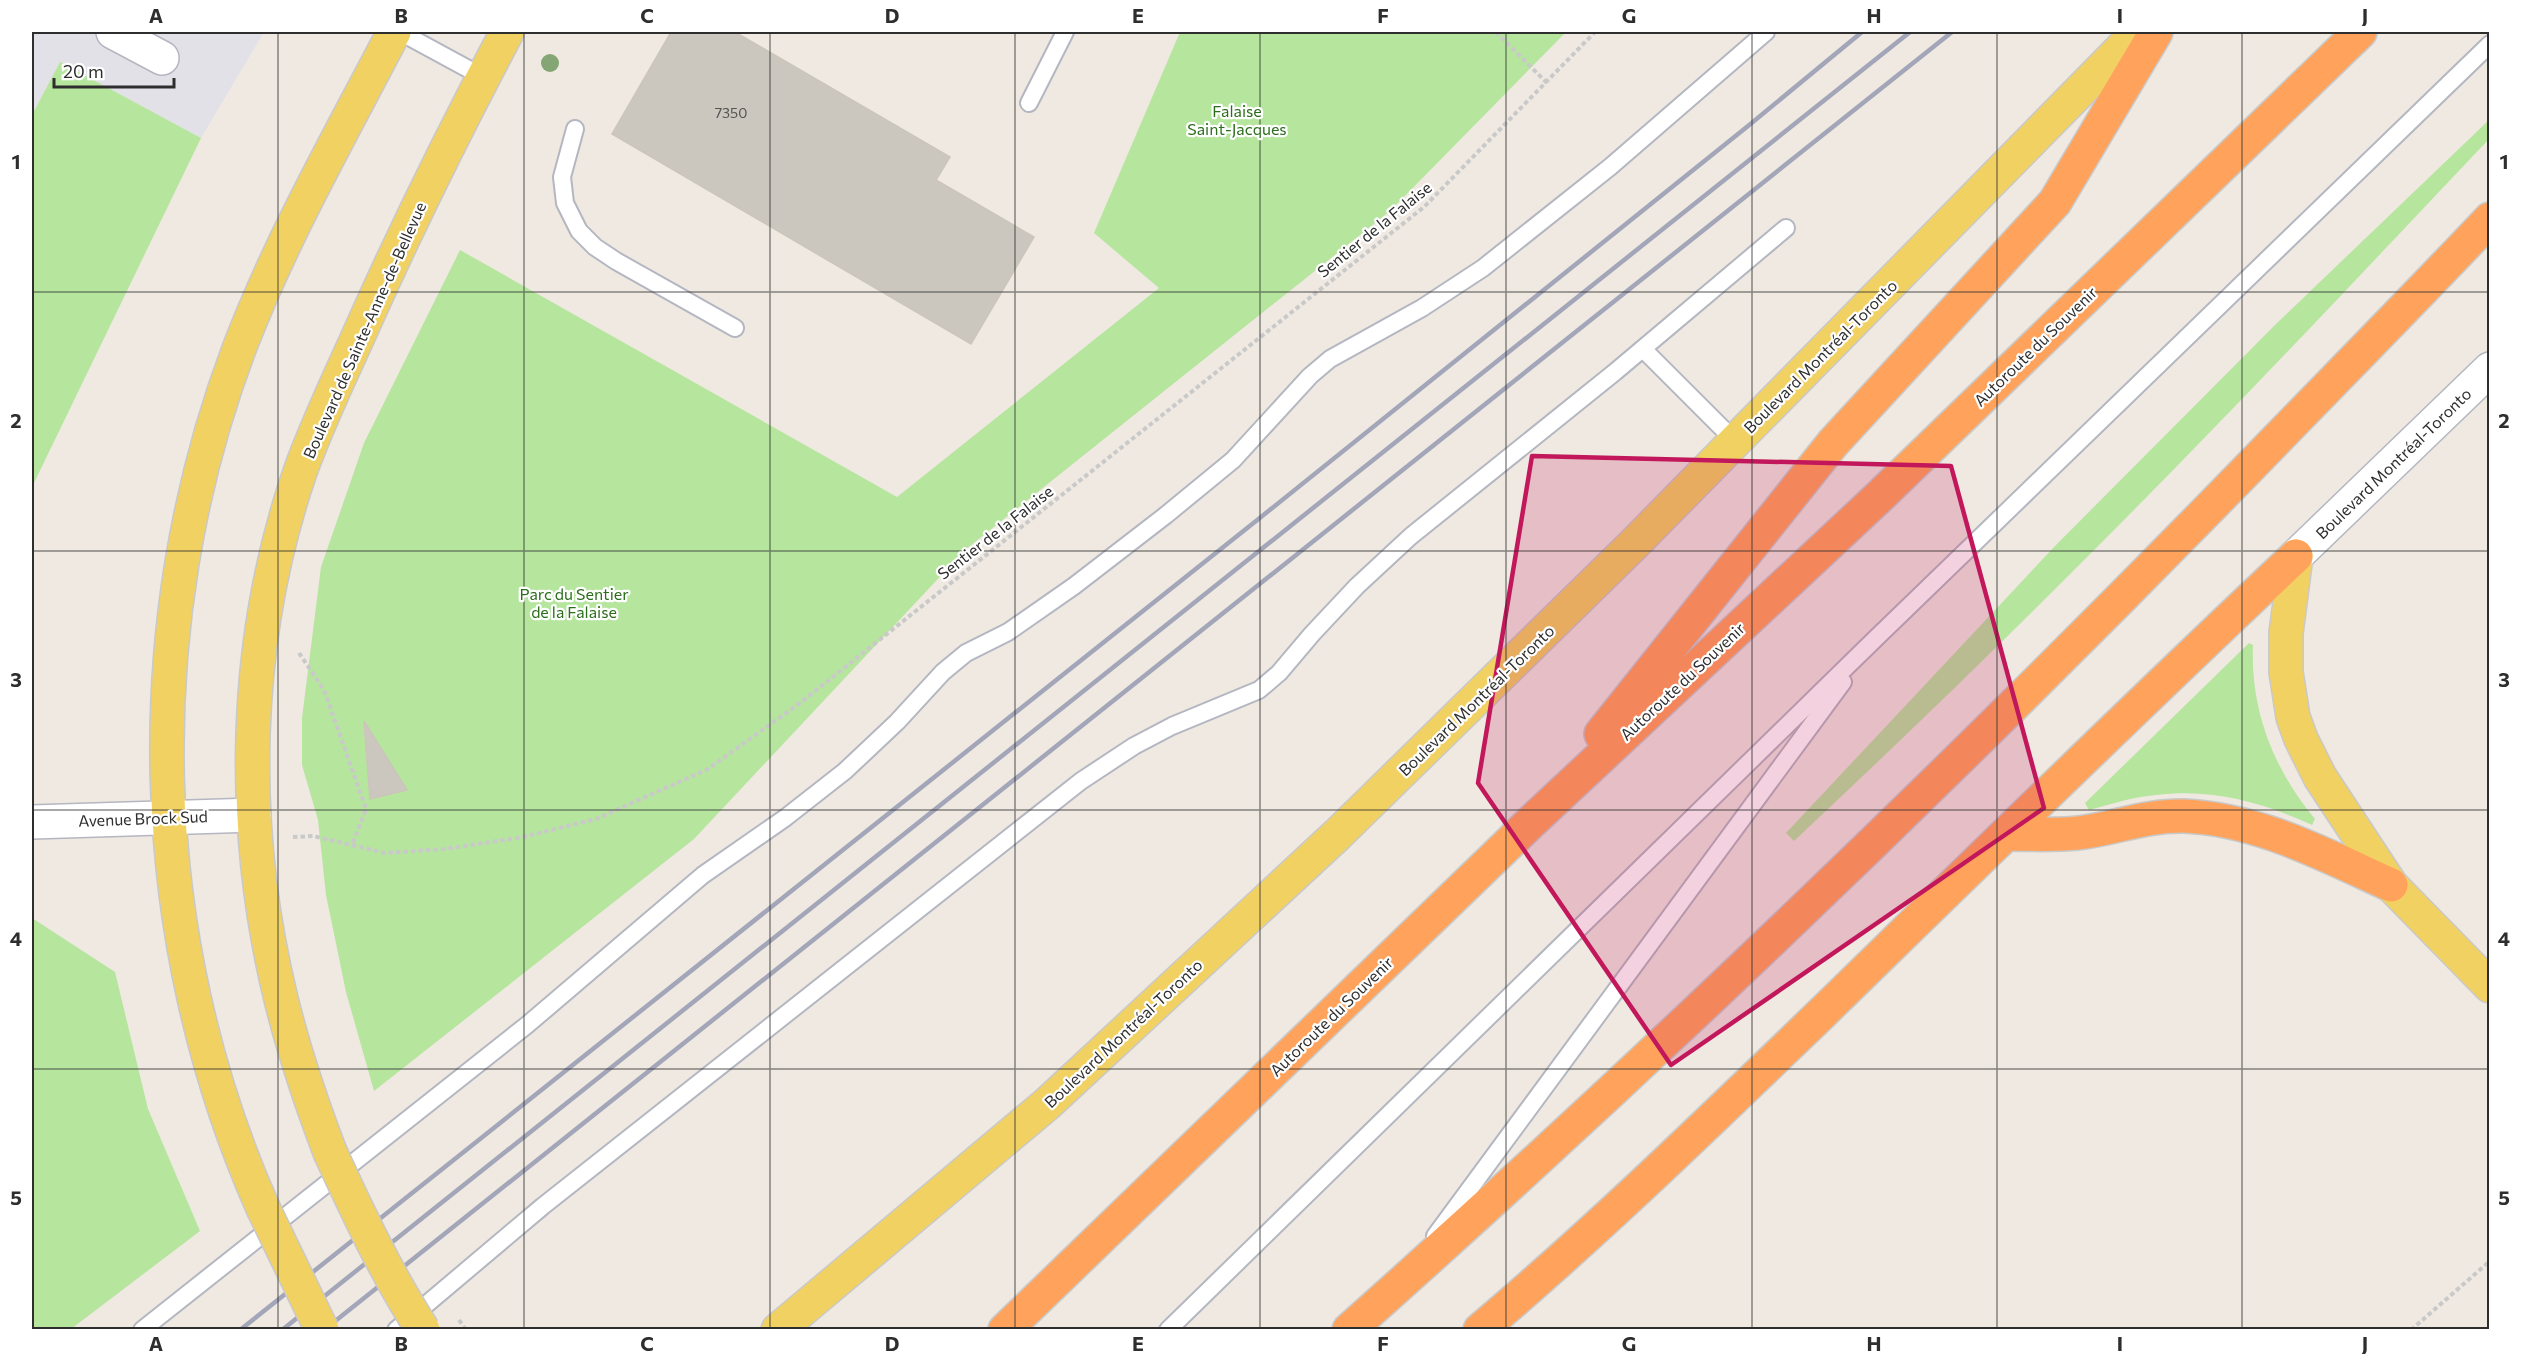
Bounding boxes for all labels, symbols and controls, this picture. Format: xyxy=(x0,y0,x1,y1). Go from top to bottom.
text: A xyxy=(149,3,163,27)
text: B xyxy=(394,3,408,27)
text: C xyxy=(640,3,654,27)
text: D xyxy=(885,3,899,27)
text: E xyxy=(1132,3,1144,27)
text: F xyxy=(1377,3,1389,27)
text: G xyxy=(1622,3,1636,27)
text: H xyxy=(1867,3,1882,27)
text: I xyxy=(2117,3,2123,27)
text: J xyxy=(2362,3,2368,27)
scale bar xyxy=(54,51,174,89)
text: 20 m xyxy=(63,60,104,82)
park label: Falaise Saint-Jacques xyxy=(1187,101,1287,138)
house number: 7350 xyxy=(715,104,747,121)
text: 1 xyxy=(11,149,21,173)
text: 1 xyxy=(2499,149,2509,173)
street label: Sentier de la Falaise xyxy=(1313,177,1435,281)
street label: Boulevard de Sainte-Anne-de-Bellevue xyxy=(299,199,429,461)
street label: Boulevard Montréal-Toronto xyxy=(1739,275,1901,437)
street label: Autoroute du Souvenir xyxy=(1970,282,2101,410)
street label: Boulevard Montréal-Toronto xyxy=(2311,384,2475,542)
text: 2 xyxy=(10,408,22,432)
text: 2 xyxy=(2498,408,2510,432)
street label: Sentier de la Falaise xyxy=(933,481,1057,583)
park label: Parc du Sentier de la Falaise xyxy=(519,584,629,621)
street label: Autoroute du Souvenir xyxy=(1616,618,1749,744)
street label: Boulevard Montréal-Toronto xyxy=(1394,621,1558,779)
text: 3 xyxy=(10,667,22,691)
text: 3 xyxy=(2498,667,2510,691)
street label: Avenue Brock Sud xyxy=(78,806,208,830)
text: 4 xyxy=(10,926,22,950)
text: 4 xyxy=(2498,926,2510,950)
street label: Autoroute du Souvenir xyxy=(1266,952,1397,1080)
street label: Boulevard Montréal-Toronto xyxy=(1040,955,1206,1111)
text: 5 xyxy=(10,1185,22,1209)
text: 5 xyxy=(2498,1185,2510,1209)
text: A xyxy=(149,1331,163,1355)
text: B xyxy=(394,1331,408,1355)
text: C xyxy=(640,1331,654,1355)
text: D xyxy=(885,1331,899,1355)
text: E xyxy=(1132,1331,1144,1355)
text: F xyxy=(1377,1331,1389,1355)
text: G xyxy=(1622,1331,1636,1355)
text: H xyxy=(1867,1331,1882,1355)
text: I xyxy=(2117,1331,2123,1355)
text: J xyxy=(2362,1331,2368,1355)

